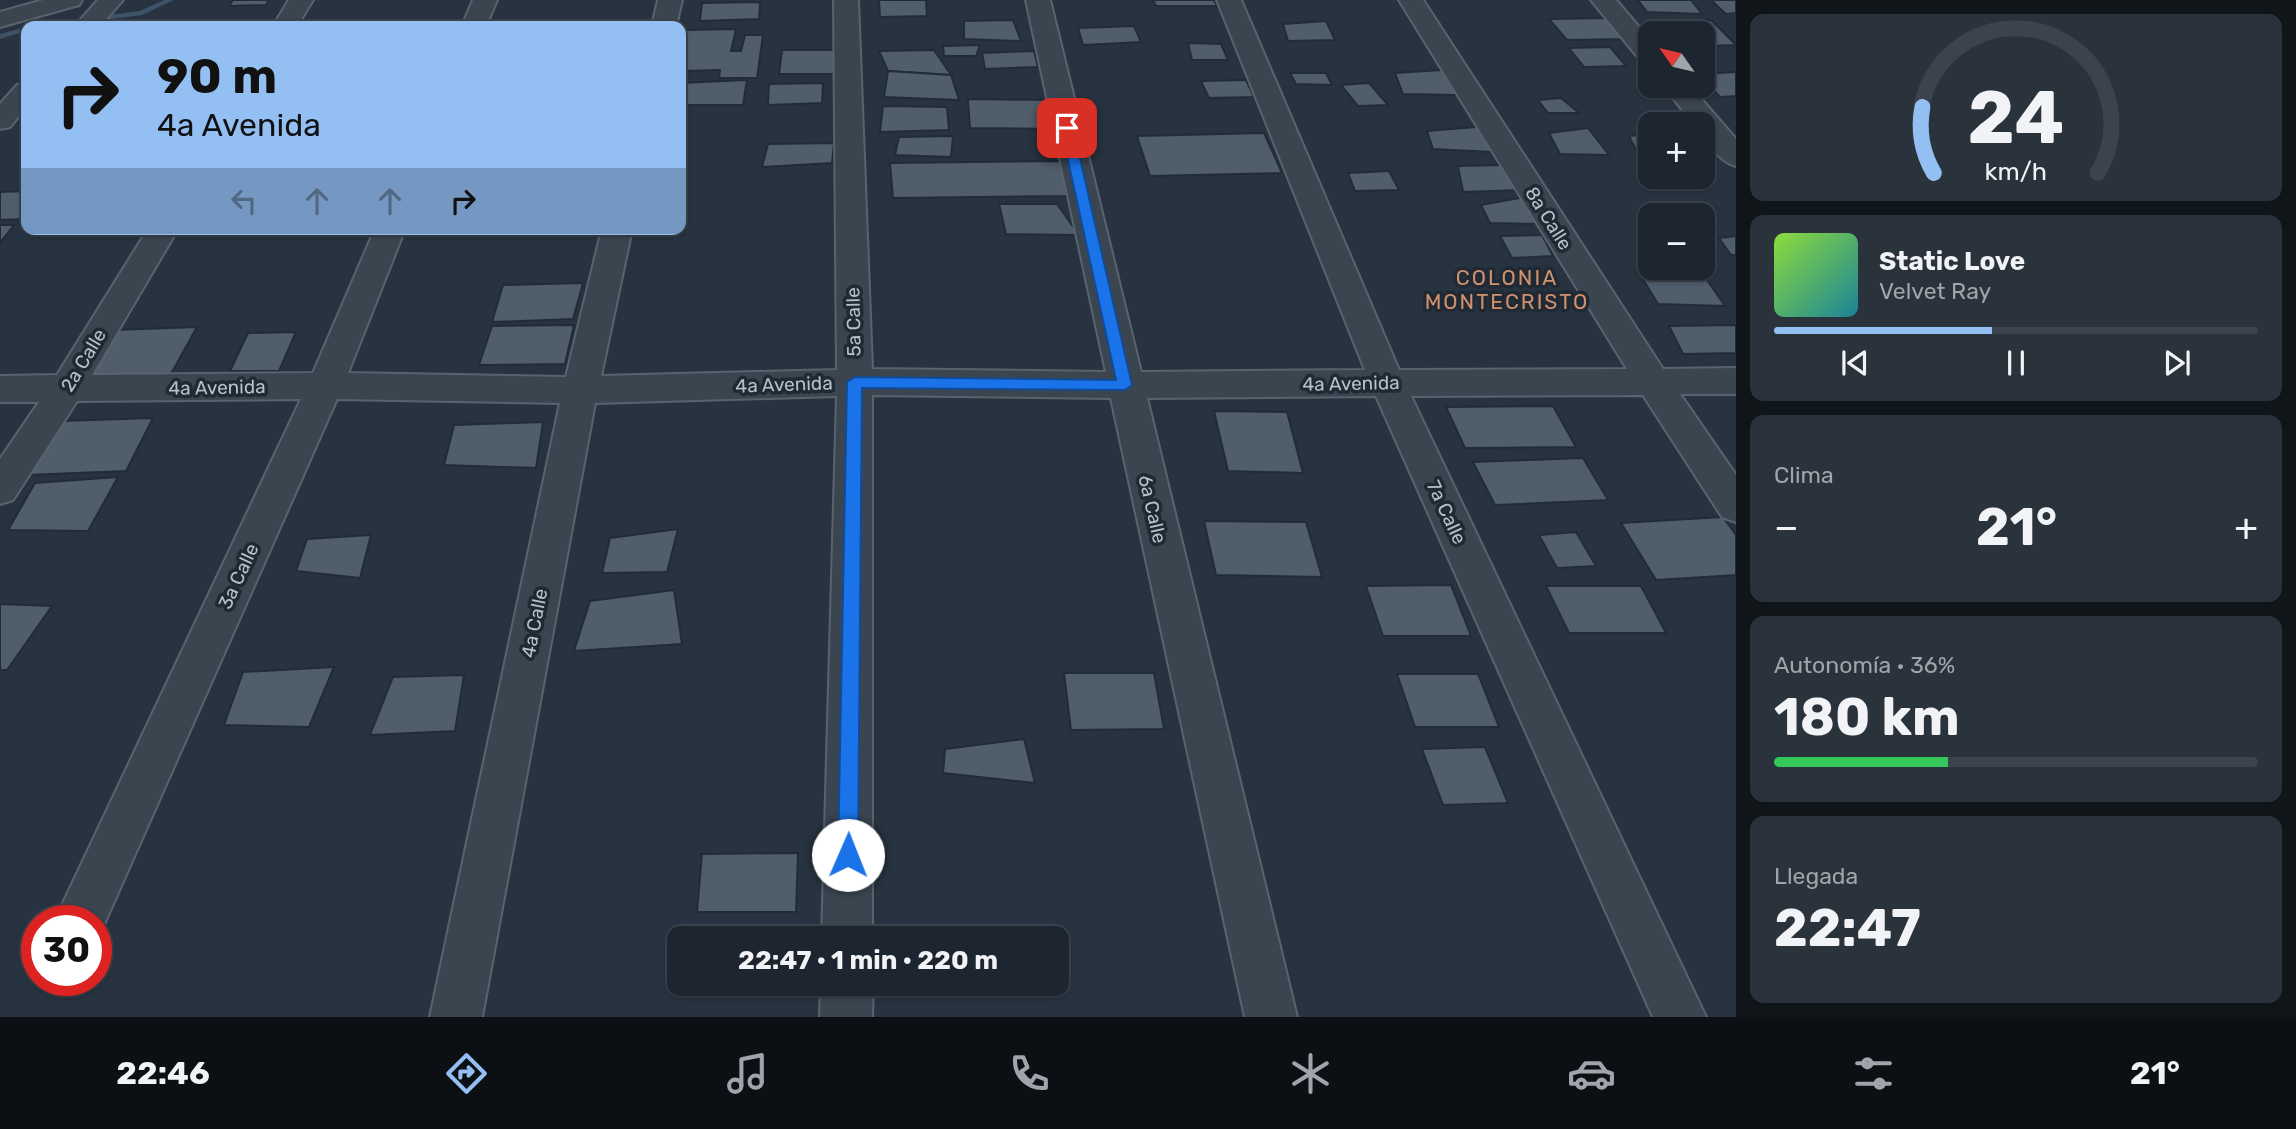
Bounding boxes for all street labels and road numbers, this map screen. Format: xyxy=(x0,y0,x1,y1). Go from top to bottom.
street label: 8a Calle xyxy=(1520,182,1577,254)
street label: 5a Calle xyxy=(841,287,866,357)
street label: 2a Calle xyxy=(56,325,111,396)
street label: 4a Avenida xyxy=(735,371,833,398)
street label: 4a Avenida xyxy=(1302,371,1400,396)
street label: 4a Avenida xyxy=(168,375,266,400)
street label: 6a Calle xyxy=(1133,473,1172,546)
street label: 7a Calle xyxy=(1422,477,1471,548)
street label: 3a Calle xyxy=(213,540,264,613)
street label: 4a Calle xyxy=(517,587,552,660)

